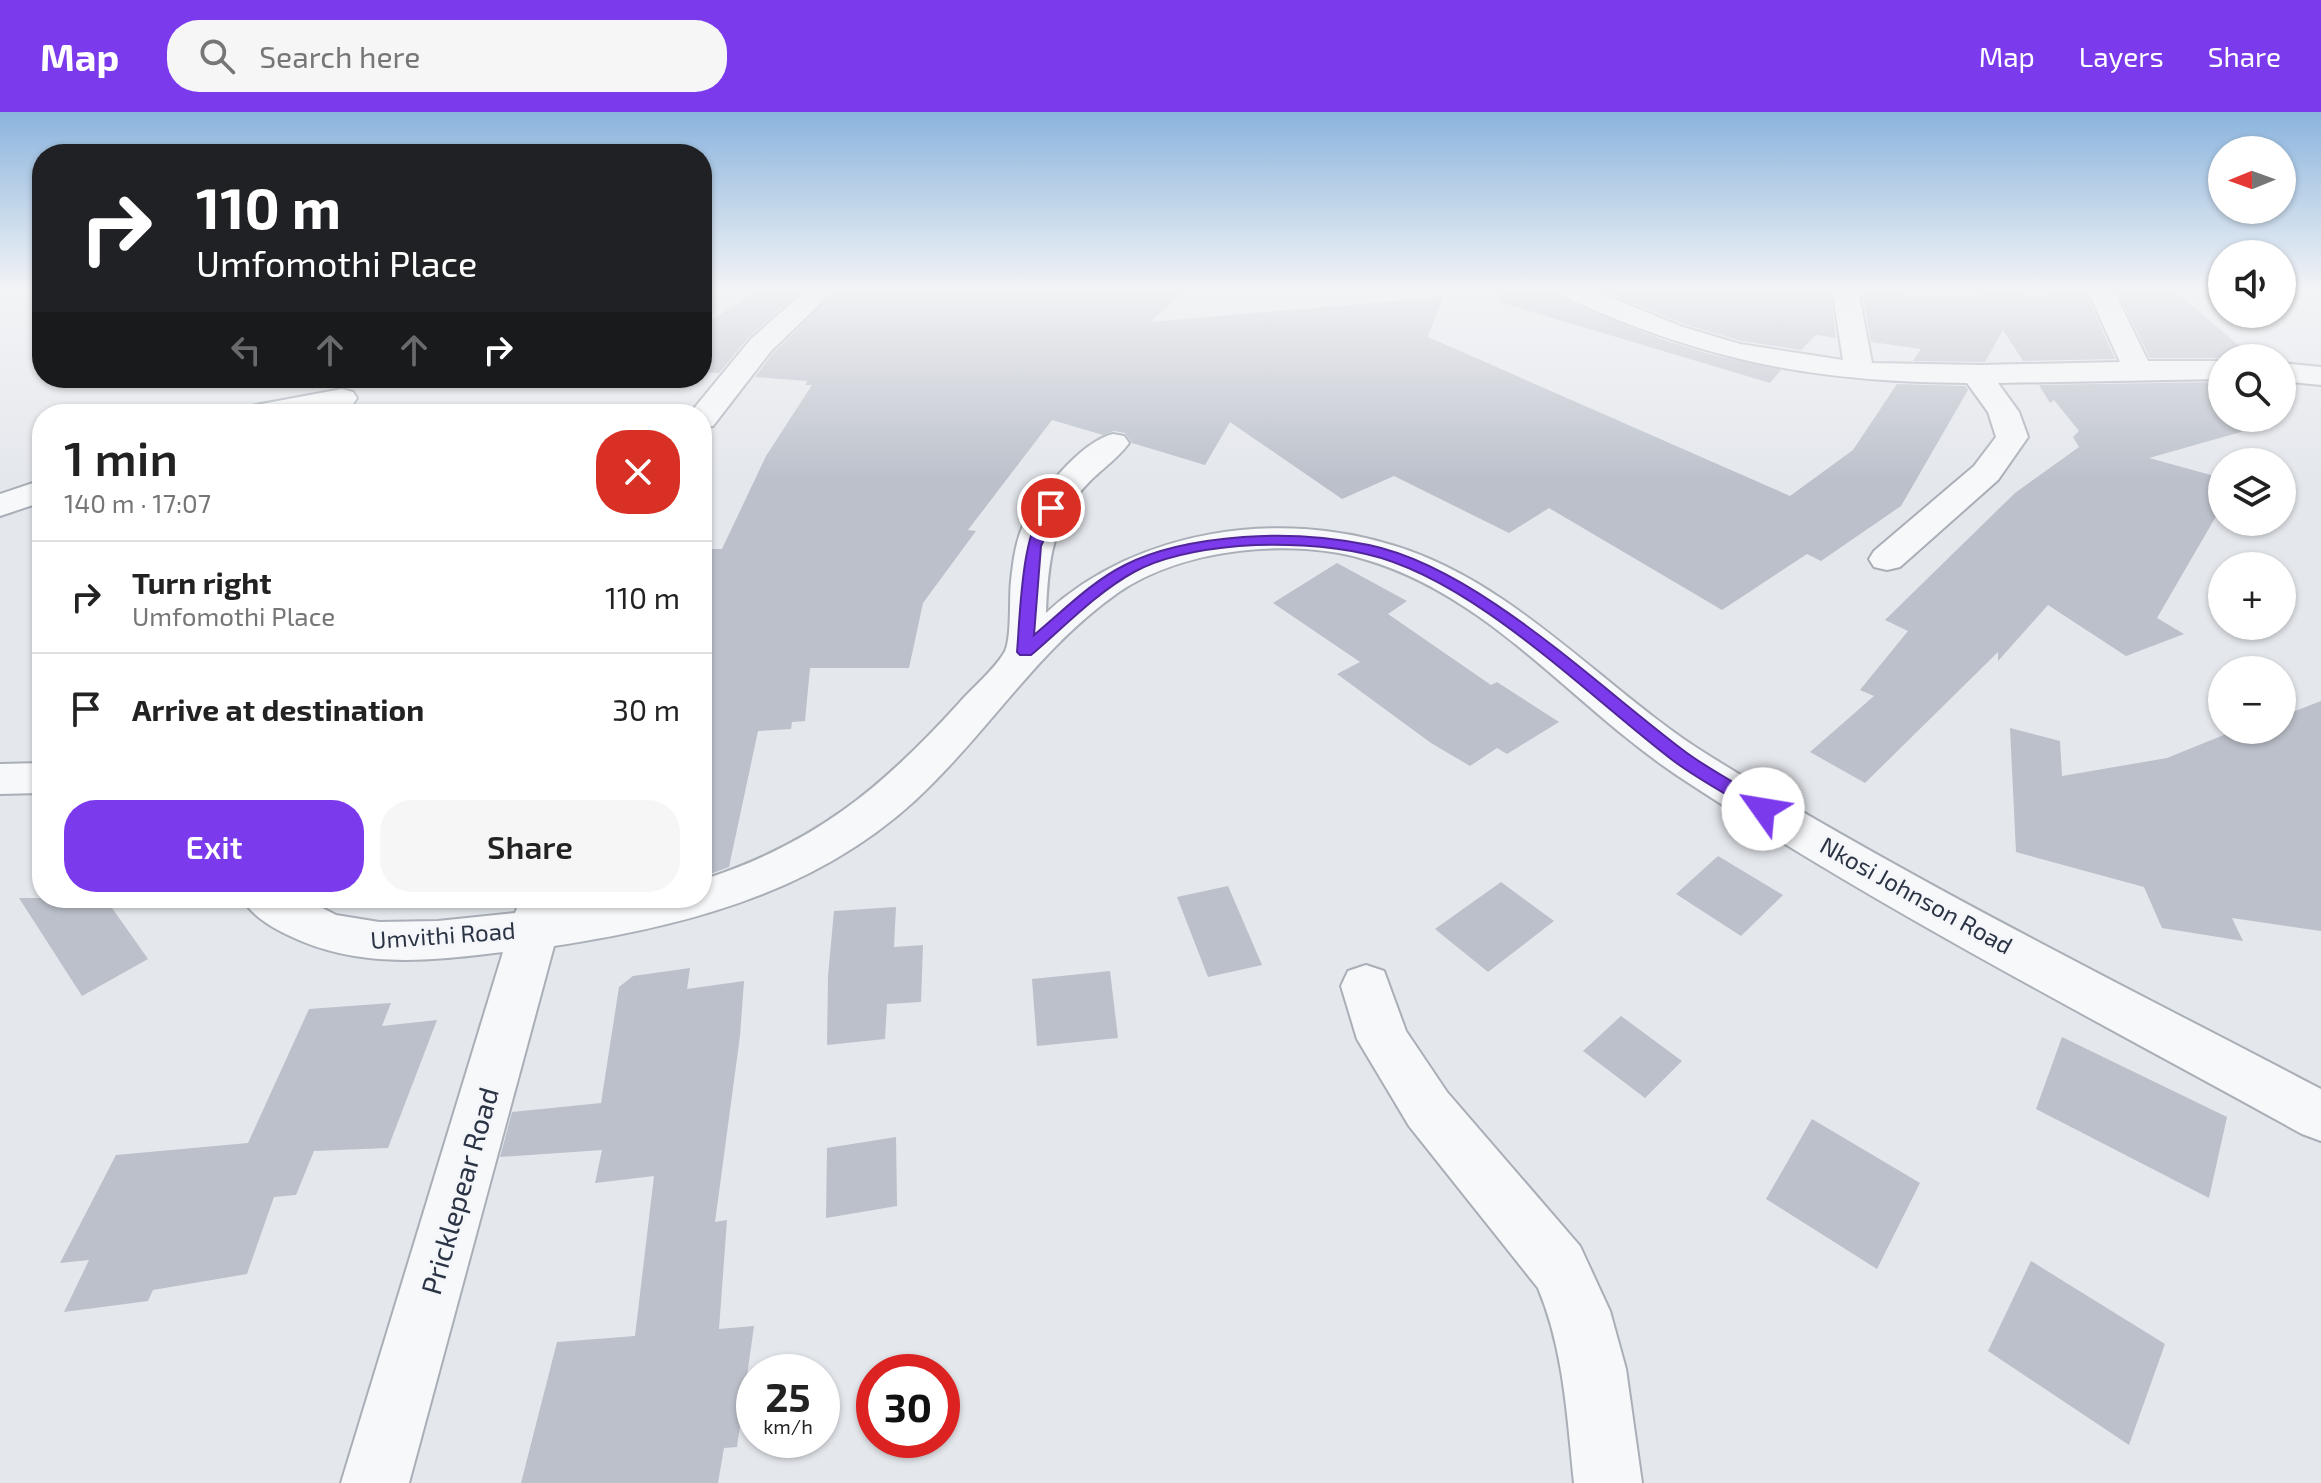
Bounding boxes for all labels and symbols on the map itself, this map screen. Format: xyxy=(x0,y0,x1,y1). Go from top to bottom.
north arrow xyxy=(2208,136,2296,224)
pin xyxy=(1017,474,1085,542)
position arrow xyxy=(1721,767,1805,851)
street label: Nkosi Johnson Road xyxy=(1815,830,2018,960)
street label: Umvithi Road xyxy=(369,915,516,954)
street label: Pricklepear Road xyxy=(413,1083,505,1298)
speed limit sign: 30 xyxy=(856,1354,960,1458)

